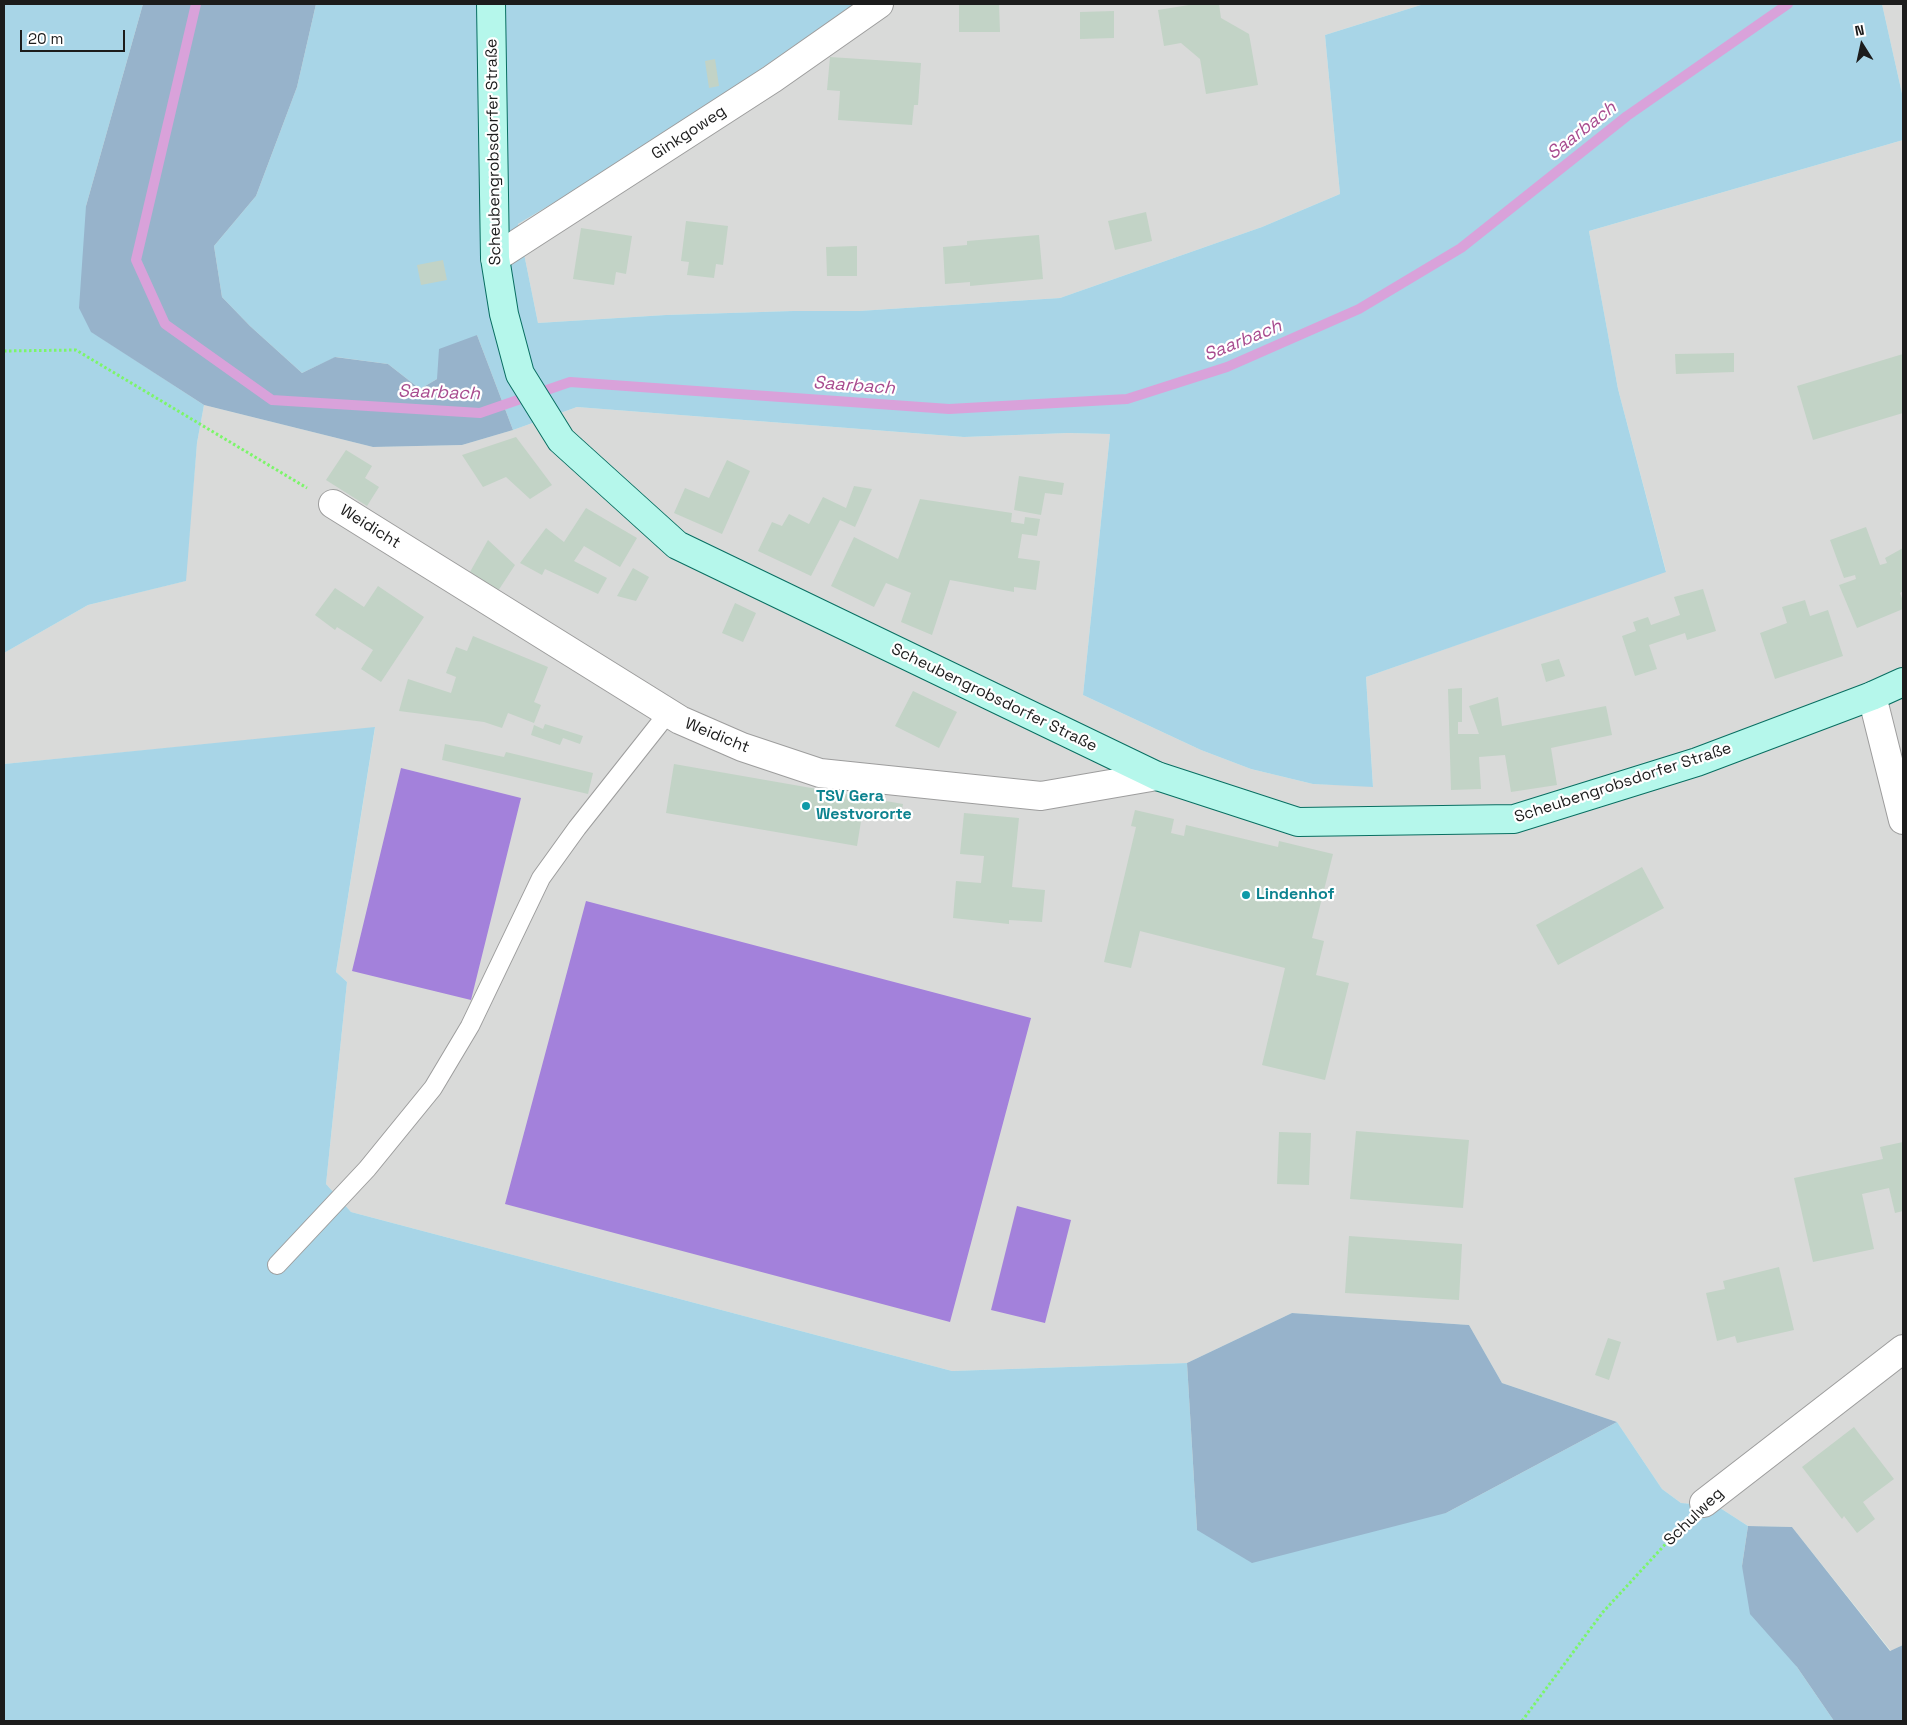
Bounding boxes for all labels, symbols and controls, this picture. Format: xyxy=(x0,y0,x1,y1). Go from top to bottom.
scale bar xyxy=(22,20,128,52)
north arrow xyxy=(1837,20,1887,70)
text: N xyxy=(1853,21,1866,40)
text: 20 m xyxy=(28,29,63,48)
street label: Scheubengrobsdorfer Straße xyxy=(482,38,506,266)
water label: Saarbach xyxy=(1543,97,1621,165)
street label: Ginkgoweg xyxy=(648,102,730,164)
water label: Saarbach xyxy=(1201,316,1285,366)
water label: Saarbach xyxy=(812,372,896,400)
water label: Saarbach xyxy=(398,381,480,405)
street label: Weidicht xyxy=(336,501,404,553)
street label: Scheubengrobsdorfer Straße xyxy=(888,640,1100,756)
street label: Weidicht xyxy=(682,714,752,758)
street label: Scheubengrobsdorfer Straße xyxy=(1512,739,1734,827)
place label: TSV Gera Westvororte xyxy=(816,787,912,825)
marker: TSV Gera Westvororte xyxy=(800,800,812,812)
place label: Lindenhof xyxy=(1256,885,1334,905)
marker: Lindenhof xyxy=(1240,889,1252,901)
street label: Schulweg xyxy=(1660,1484,1728,1550)

